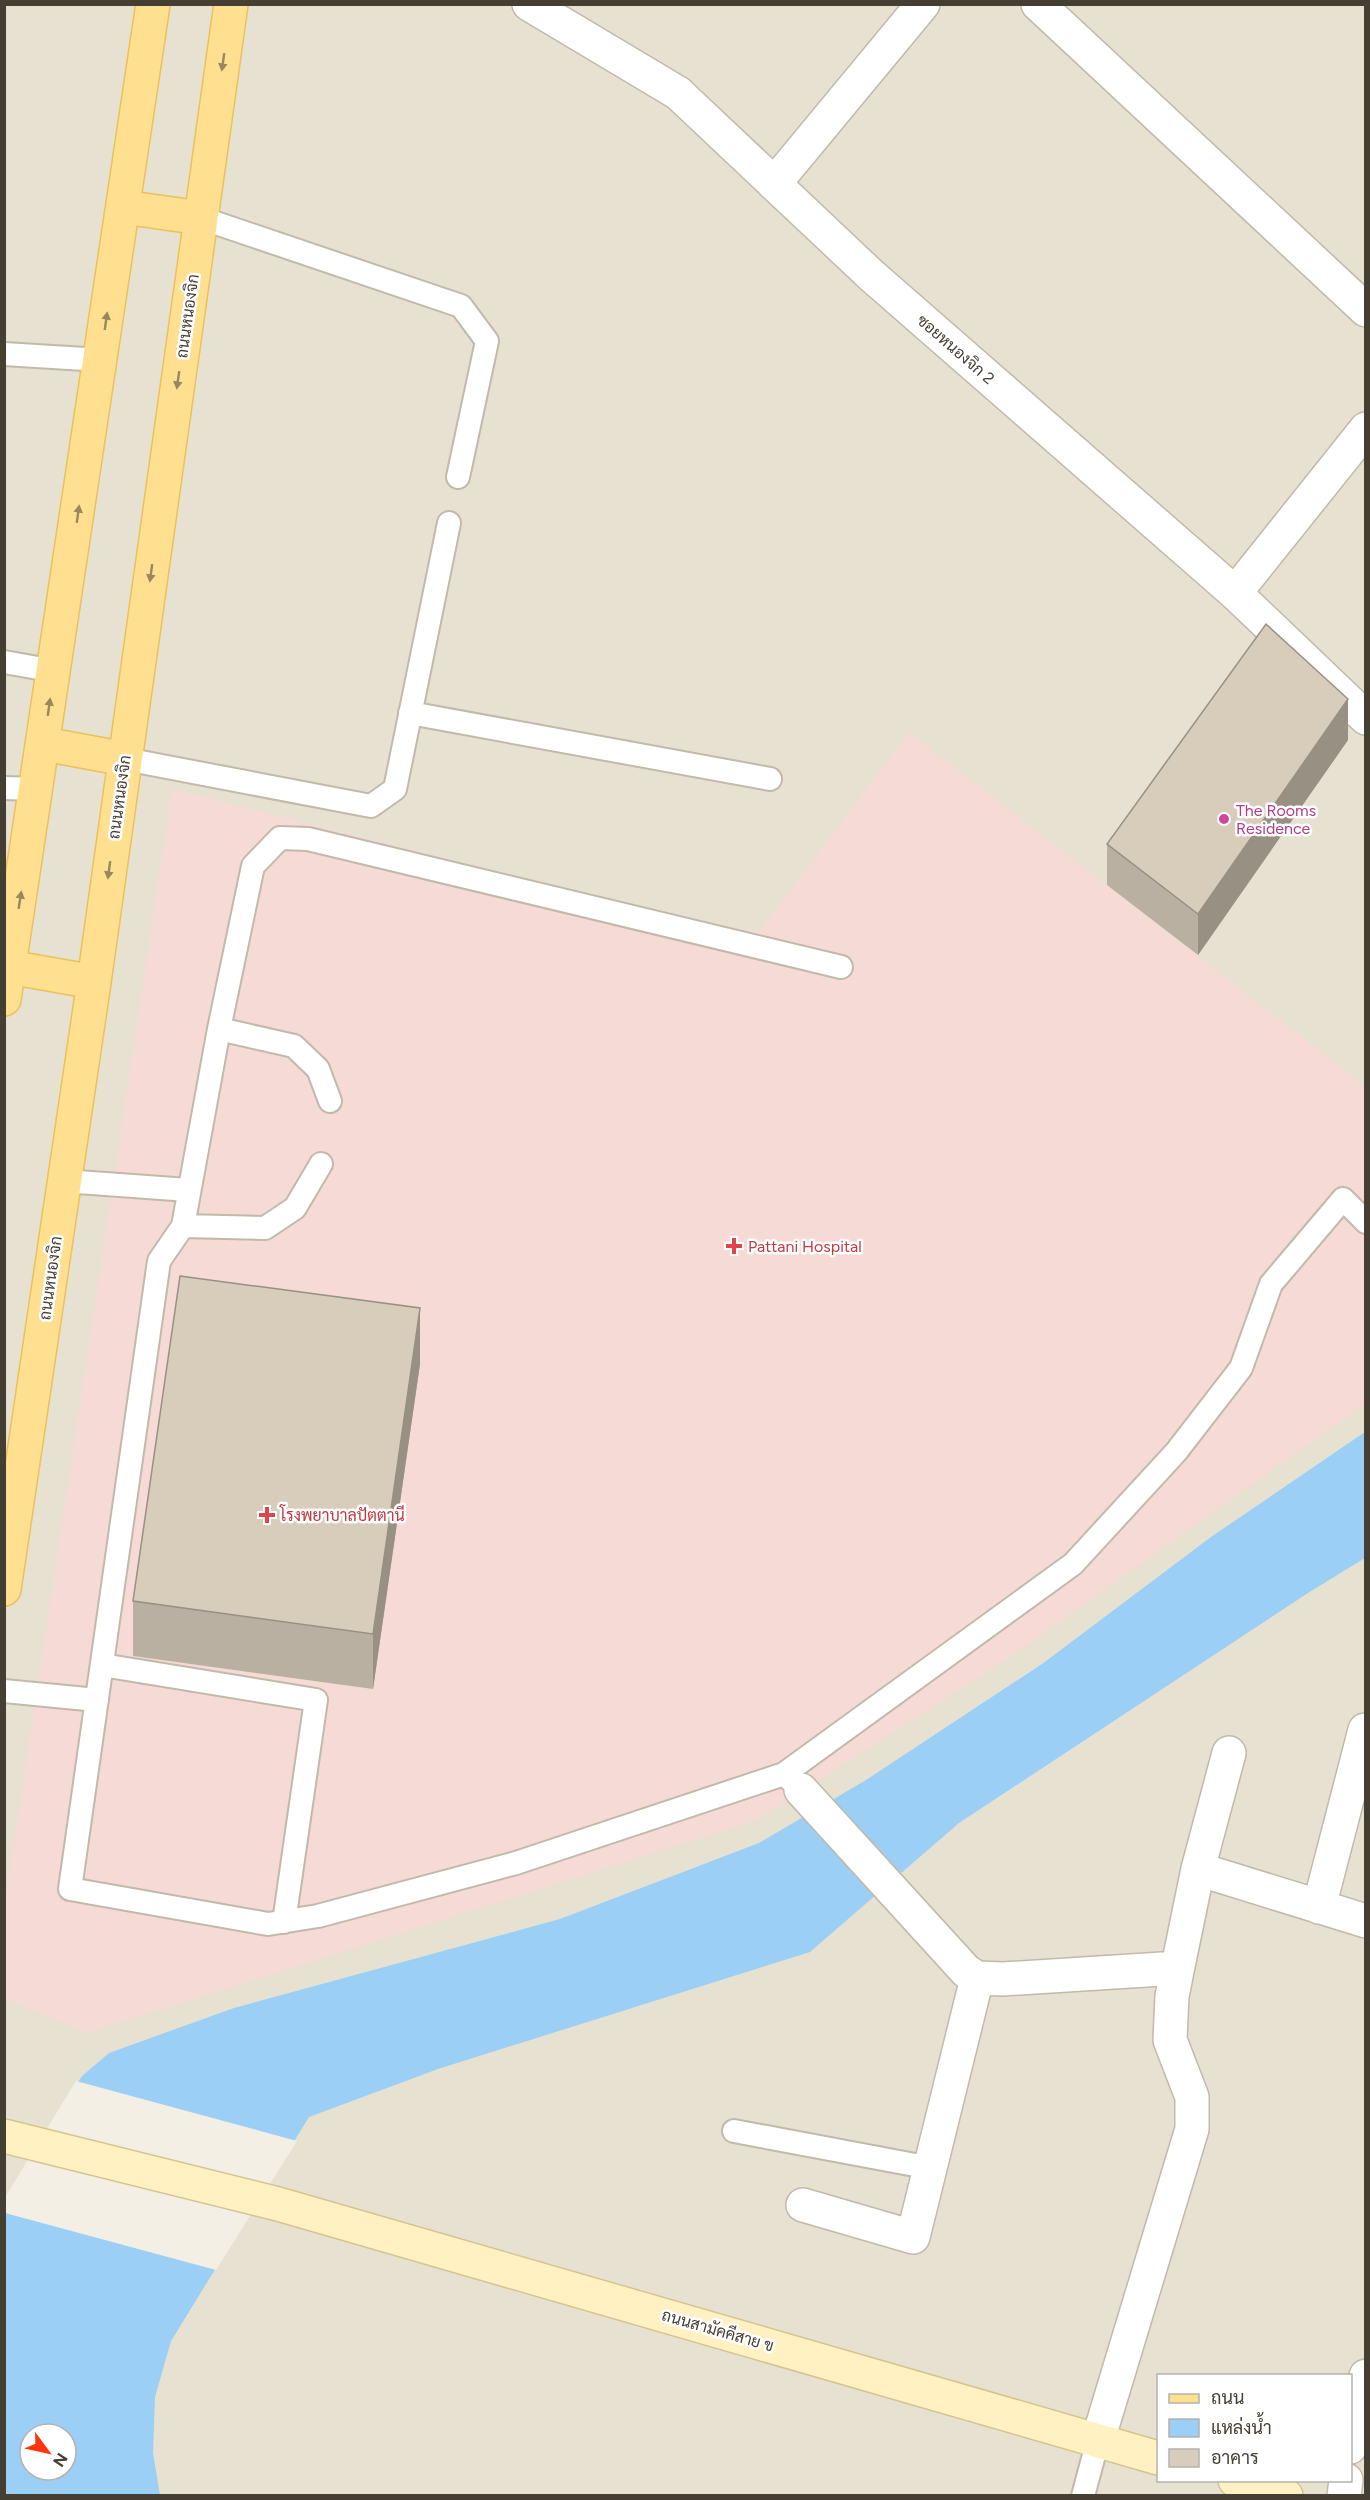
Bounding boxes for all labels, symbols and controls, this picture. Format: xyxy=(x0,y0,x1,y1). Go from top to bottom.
one-way arrow xyxy=(218,53,227,72)
street label: ถนนหนองจิก xyxy=(172,273,203,359)
one-way arrow xyxy=(102,311,111,330)
street label: ซอยหนองจิก 2 xyxy=(913,311,998,388)
one-way arrow xyxy=(173,371,182,390)
one-way arrow xyxy=(73,504,82,523)
one-way arrow xyxy=(146,564,155,583)
one-way arrow xyxy=(45,697,54,716)
street label: ถนนหนองจิก xyxy=(104,754,135,840)
place label: The Rooms Residence xyxy=(1236,801,1316,838)
marker: The Rooms Residence xyxy=(1217,812,1231,826)
one-way arrow xyxy=(104,861,114,880)
one-way arrow xyxy=(15,890,24,909)
street label: ถนนหนองจิก xyxy=(35,1235,66,1321)
marker: Pattani Hospital xyxy=(725,1237,743,1255)
place label: Pattani Hospital xyxy=(748,1237,862,1256)
place label: โรงพยาบาลปัตตานี xyxy=(279,1504,405,1525)
marker: โรงพยาบาลปัตตานี xyxy=(258,1506,276,1524)
street label: ถนนสามัคคีสาย ข xyxy=(660,2304,777,2356)
legend xyxy=(1157,2374,1352,2482)
text: ถนน xyxy=(1211,2387,1244,2409)
text: แหล่งน้ำ xyxy=(1211,2412,1272,2439)
north arrow xyxy=(18,2422,78,2482)
text: อาคาร xyxy=(1211,2447,1259,2469)
text: N xyxy=(49,2450,71,2470)

